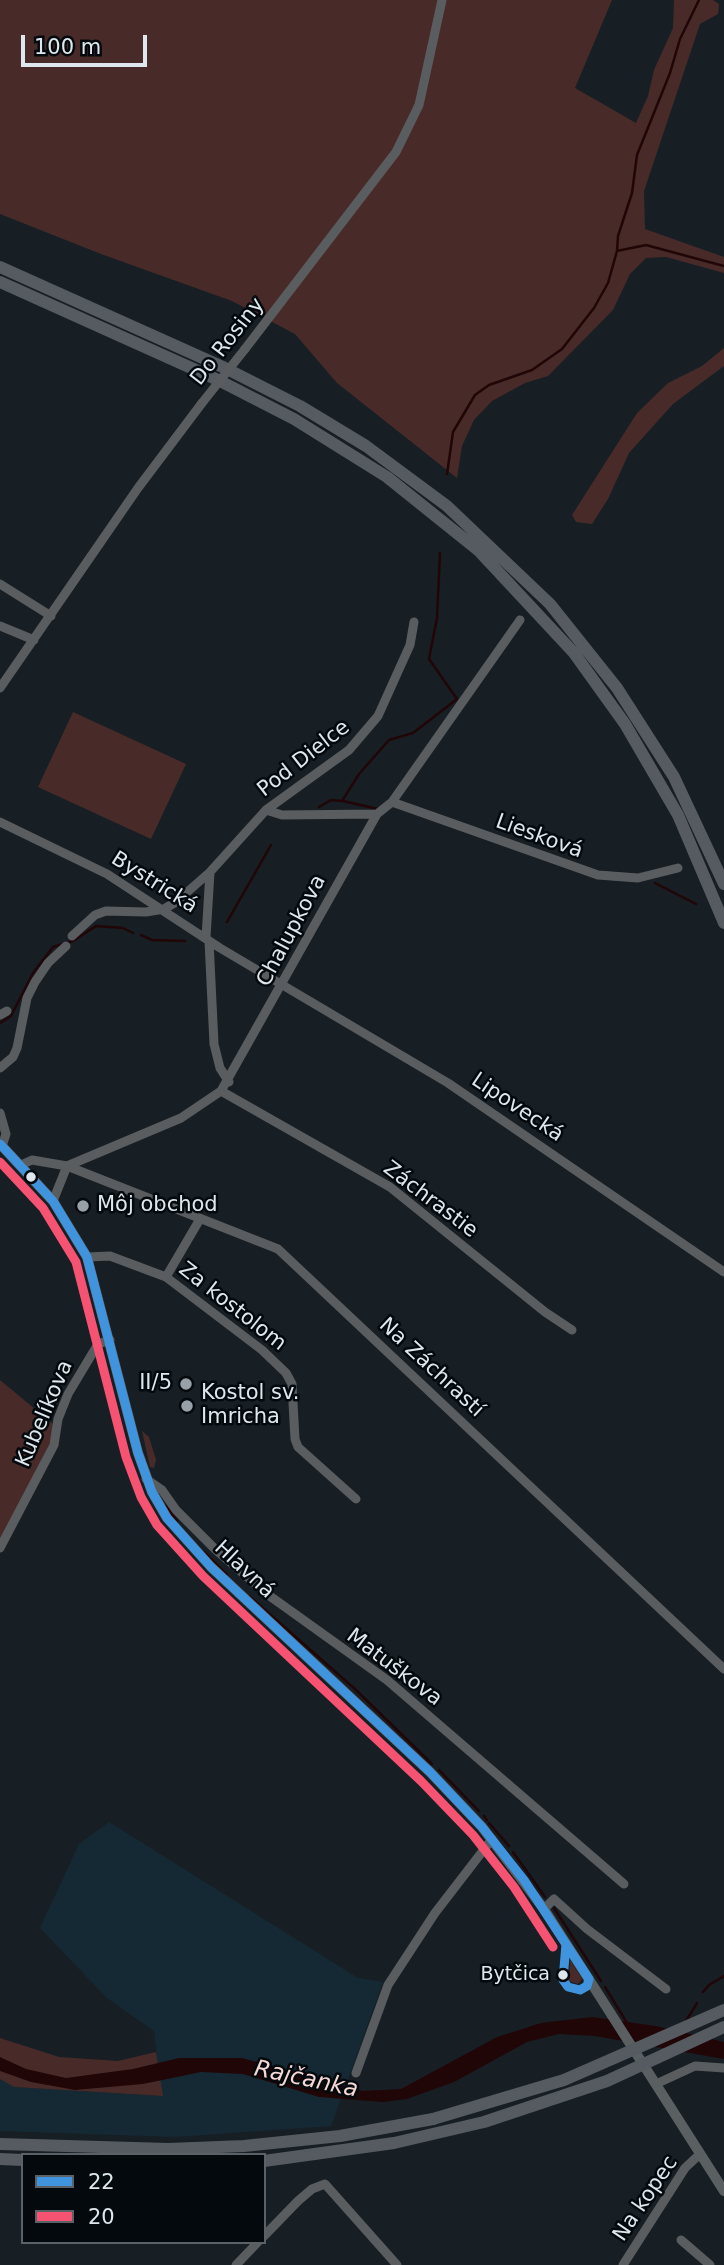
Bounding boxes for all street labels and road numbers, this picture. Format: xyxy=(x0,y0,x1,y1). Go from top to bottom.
street label: Do Rosiny xyxy=(186,293,270,391)
street label: Pod Dielce xyxy=(253,715,355,803)
street label: Liesková xyxy=(492,810,586,864)
street label: Bystrická xyxy=(106,847,202,919)
street label: Chalupkova xyxy=(252,871,332,991)
street label: Lipovecká xyxy=(466,1068,568,1148)
street label: Záchrastie xyxy=(378,1156,482,1244)
street label: Za kostolom xyxy=(173,1257,291,1357)
street label: Na Záchrastí xyxy=(373,1313,489,1423)
street label: Kubelíkova xyxy=(11,1357,79,1471)
street label: Hlavná xyxy=(209,1536,279,1604)
street label: Matuškova xyxy=(341,1624,447,1712)
street label: Na kopec xyxy=(608,2152,684,2246)

